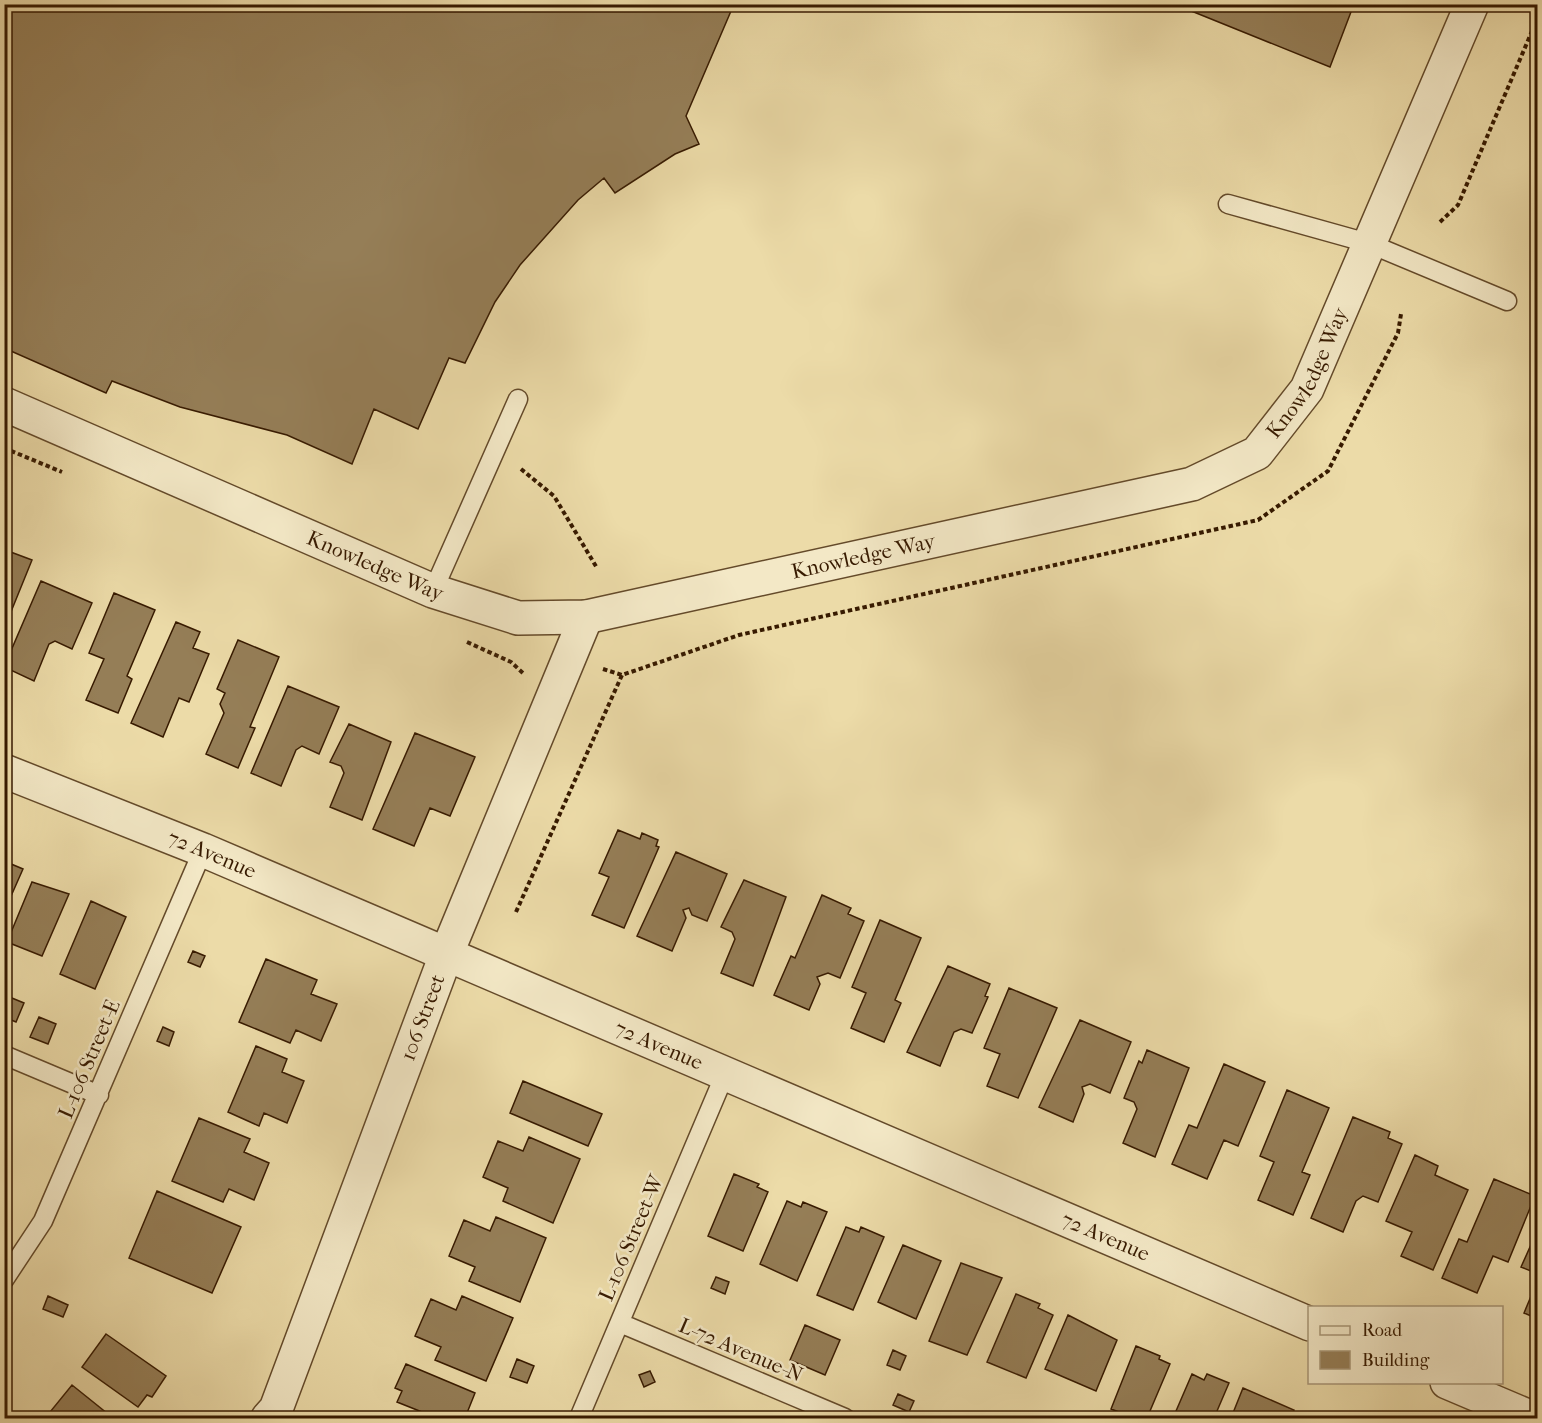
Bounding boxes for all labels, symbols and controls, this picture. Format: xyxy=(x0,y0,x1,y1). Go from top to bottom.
street label: Knowledge Way xyxy=(1261,303,1353,443)
street label: Knowledge Way xyxy=(303,526,447,606)
street label: Knowledge Way xyxy=(789,529,938,584)
street label: 72 Avenue xyxy=(164,825,260,883)
street label: 106 Street xyxy=(395,971,450,1064)
street label: L-106 Street-E xyxy=(53,996,125,1122)
street label: 72 Avenue xyxy=(611,1016,706,1075)
street label: L-106 Street-W xyxy=(594,1170,669,1305)
street label: 72 Avenue xyxy=(1058,1207,1153,1266)
legend xyxy=(1308,1306,1503,1384)
street label: L-72 Avenue-N xyxy=(675,1313,807,1387)
text: Road xyxy=(1362,1320,1402,1341)
text: Building xyxy=(1362,1350,1430,1371)

